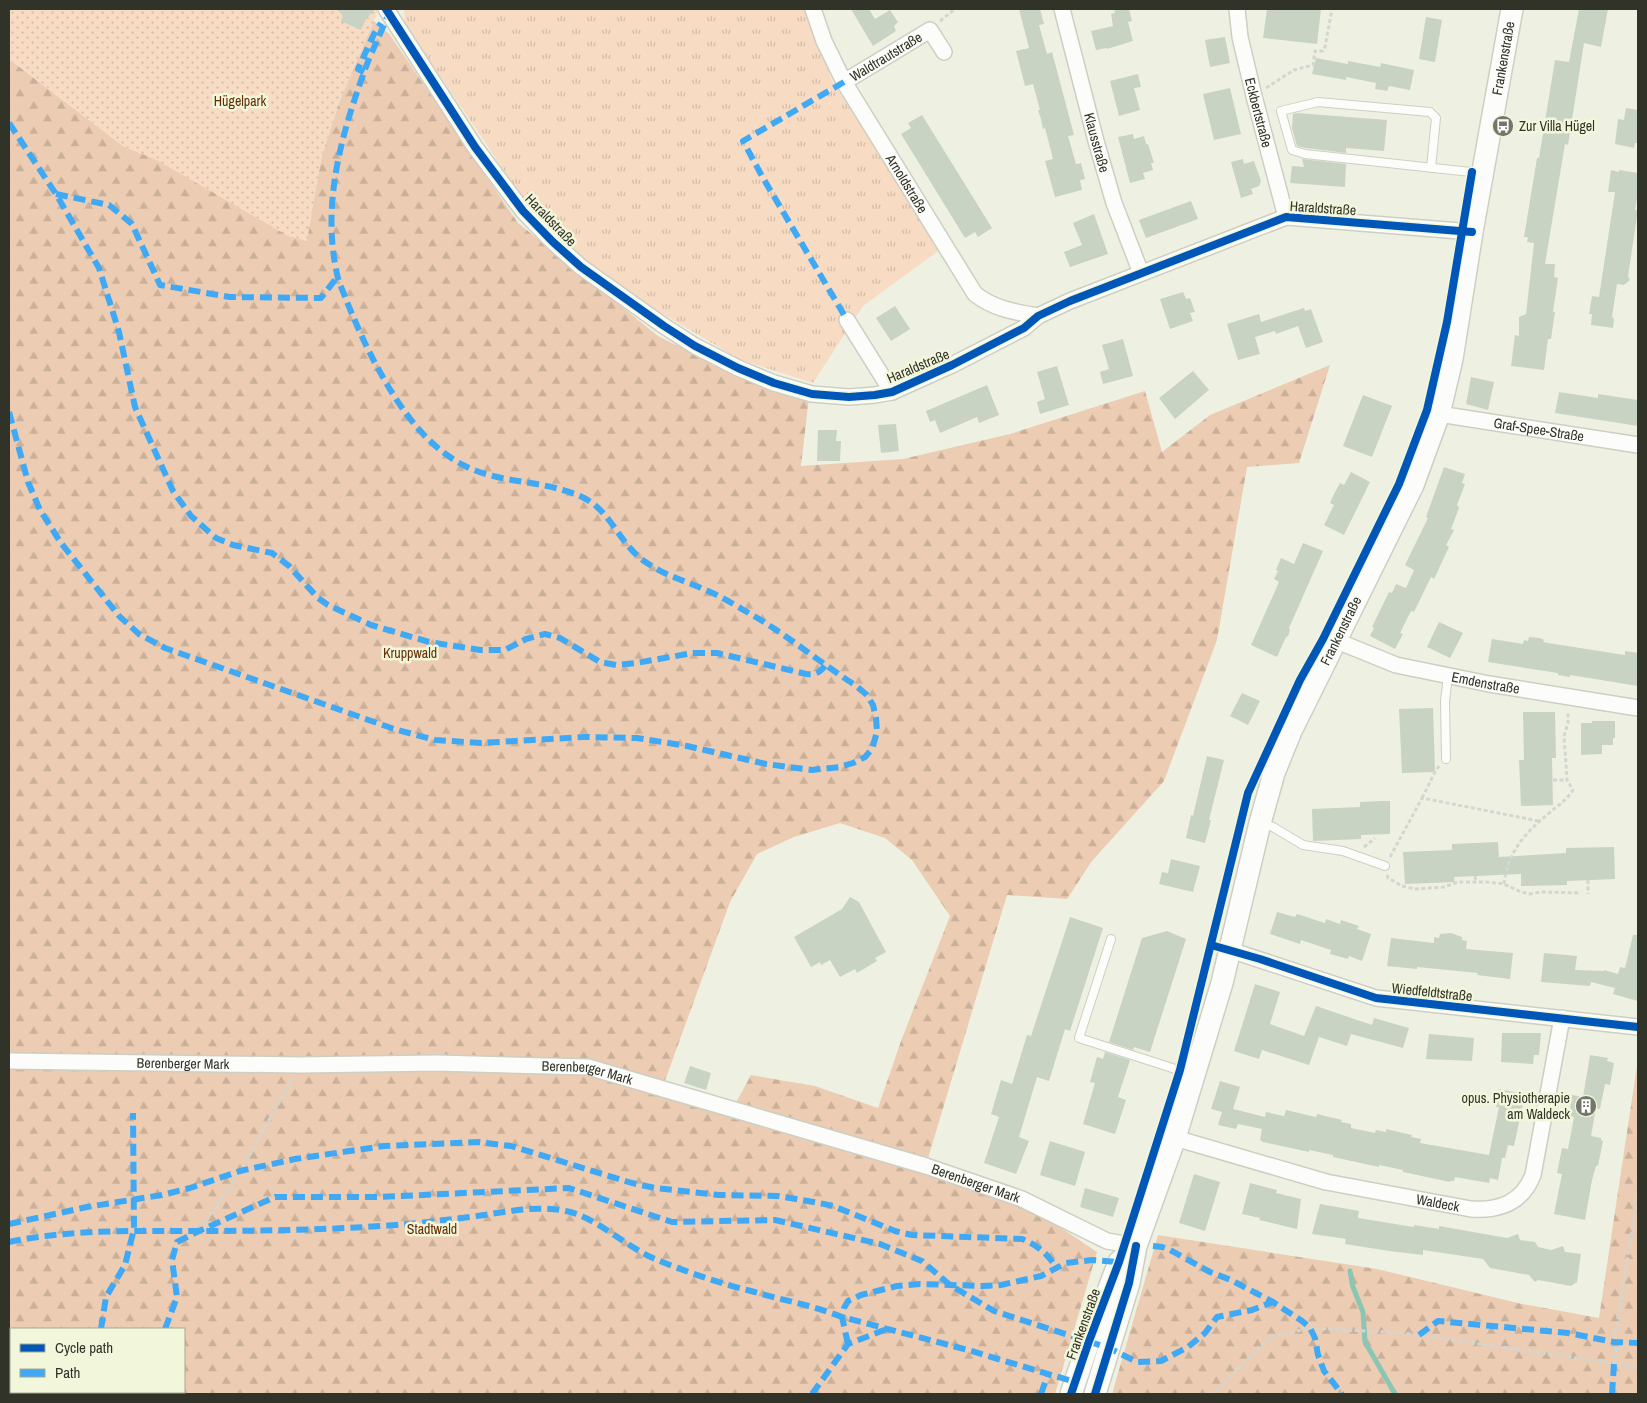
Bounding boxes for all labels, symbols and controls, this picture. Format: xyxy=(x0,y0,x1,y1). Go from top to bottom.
street label: Frankenstraße xyxy=(1488,20,1519,97)
street label: Waldtrautstraße xyxy=(846,28,925,85)
street label: Eckbertstraße xyxy=(1241,76,1276,150)
park label: Hügelpark xyxy=(214,92,266,110)
street label: Klausstraße xyxy=(1080,111,1114,175)
bus stop icon: Zur Villa Hügel xyxy=(1491,114,1515,138)
place label: Zur Villa Hügel xyxy=(1519,117,1595,135)
street label: Arnoldstraße xyxy=(881,150,932,216)
street label: Haraldstraße xyxy=(521,190,581,250)
street label: Haraldstraße xyxy=(1289,197,1357,219)
street label: Haraldstraße xyxy=(884,345,952,387)
street label: Graf-Spee-Straße xyxy=(1492,414,1585,445)
street label: Frankenstraße xyxy=(1316,593,1365,668)
park label: Kruppwald xyxy=(383,644,437,662)
street label: Emdenstraße xyxy=(1450,668,1521,698)
street label: Wiedfeldtstraße xyxy=(1391,979,1473,1005)
street label: Berenberger Mark xyxy=(137,1054,230,1073)
street label: Berenberger Mark xyxy=(541,1057,635,1089)
place label: opus. Physiotherapie am Waldeck xyxy=(1462,1089,1570,1123)
building icon: opus. Physiotherapie am Waldeck xyxy=(1574,1094,1598,1118)
street label: Berenberger Mark xyxy=(929,1160,1023,1207)
street label: Waldeck xyxy=(1415,1190,1461,1216)
park label: Stadtwald xyxy=(407,1220,457,1238)
street label: Frankenstraße xyxy=(1062,1286,1104,1362)
legend xyxy=(10,1328,185,1393)
text: Cycle path xyxy=(55,1337,113,1358)
text: Path xyxy=(55,1362,80,1383)

